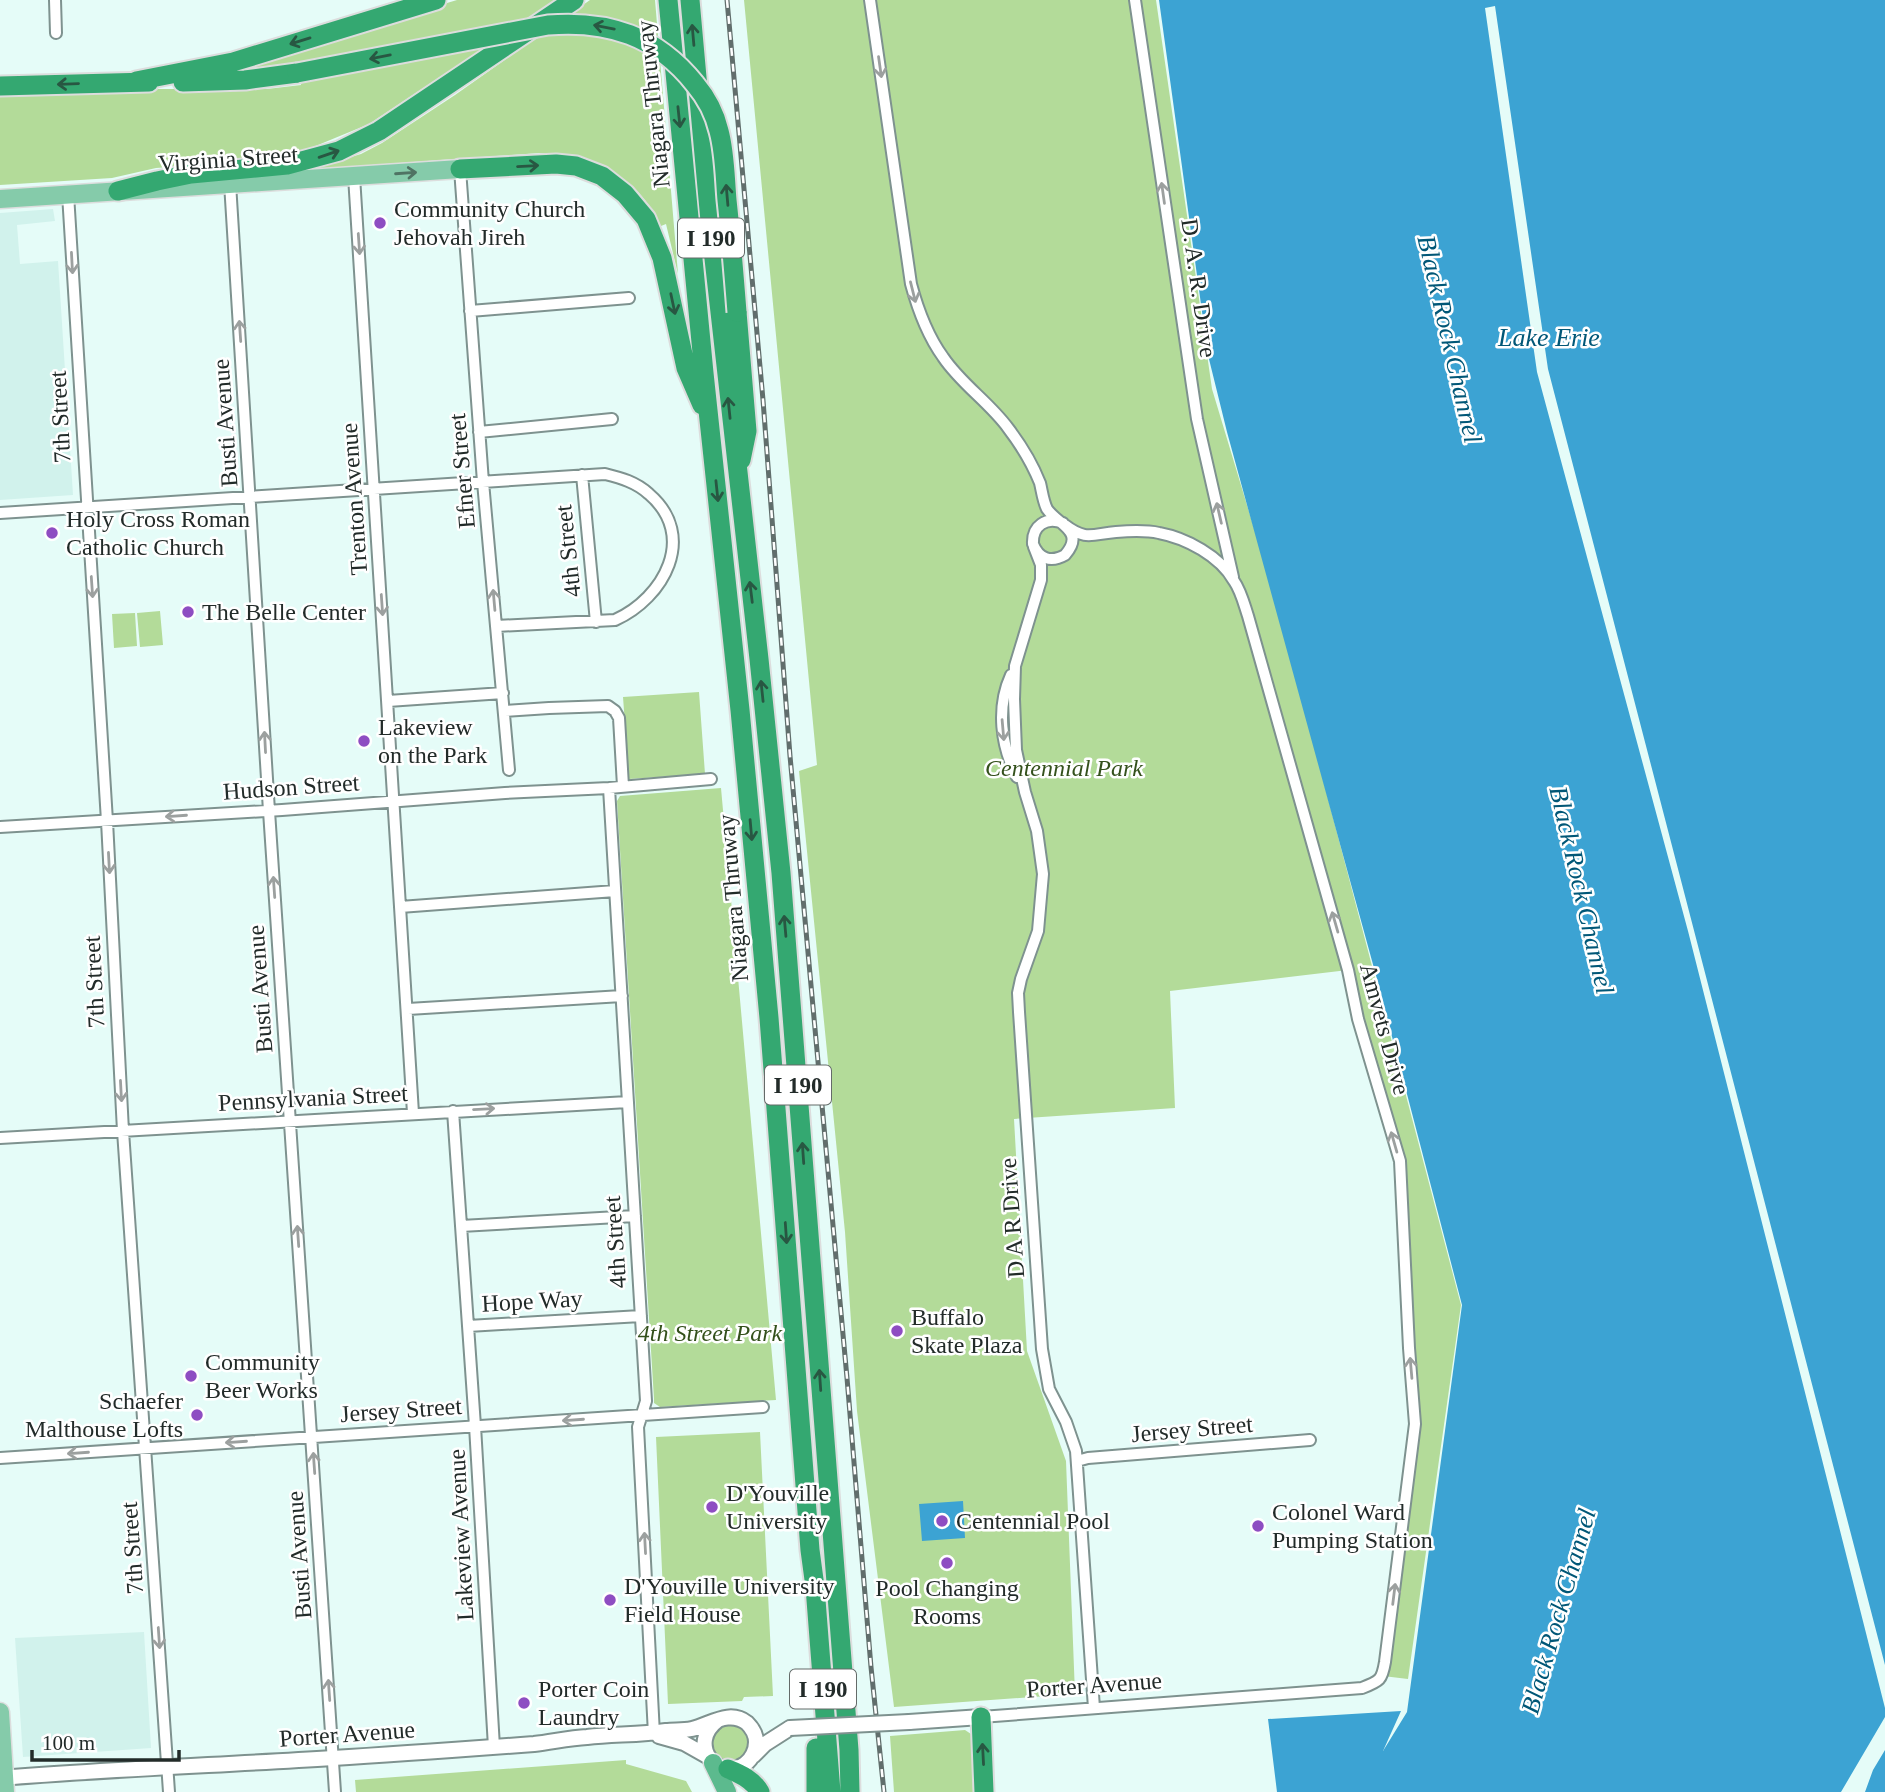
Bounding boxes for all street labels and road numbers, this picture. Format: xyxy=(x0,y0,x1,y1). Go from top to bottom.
street label: Niagara Thruway xyxy=(631,19,675,189)
street label: Virginia Street xyxy=(157,141,299,177)
street label: D. A. R. Drive xyxy=(1176,217,1222,359)
road number: I 190 xyxy=(678,218,744,258)
street label: Busti Avenue xyxy=(208,358,242,488)
street label: 7th Street xyxy=(45,370,75,464)
street label: Efner Street xyxy=(444,412,480,530)
street label: Trenton Avenue xyxy=(336,422,372,576)
street label: 4th Street xyxy=(550,503,586,598)
street label: Hudson Street xyxy=(222,769,360,805)
street label: Niagara Thruway xyxy=(713,813,753,983)
street label: Busti Avenue xyxy=(243,924,277,1054)
street label: 7th Street xyxy=(79,935,109,1029)
street label: Amvets Drive xyxy=(1355,960,1415,1098)
road number: I 190 xyxy=(765,1066,831,1104)
street label: Pennsylvania Street xyxy=(217,1080,409,1116)
street label: D A R Drive xyxy=(995,1157,1029,1279)
street label: 4th Street xyxy=(599,1195,631,1289)
street label: Hope Way xyxy=(481,1285,583,1317)
street label: Jersey Street xyxy=(339,1393,463,1427)
street label: Jersey Street xyxy=(1130,1411,1254,1447)
street label: Lakeview Avenue xyxy=(444,1448,478,1622)
street label: Busti Avenue xyxy=(282,1490,316,1620)
street label: 7th Street xyxy=(116,1501,148,1595)
street label: Porter Avenue xyxy=(1025,1667,1163,1703)
road number: I 190 xyxy=(790,1670,856,1708)
street label: Porter Avenue xyxy=(278,1716,416,1752)

